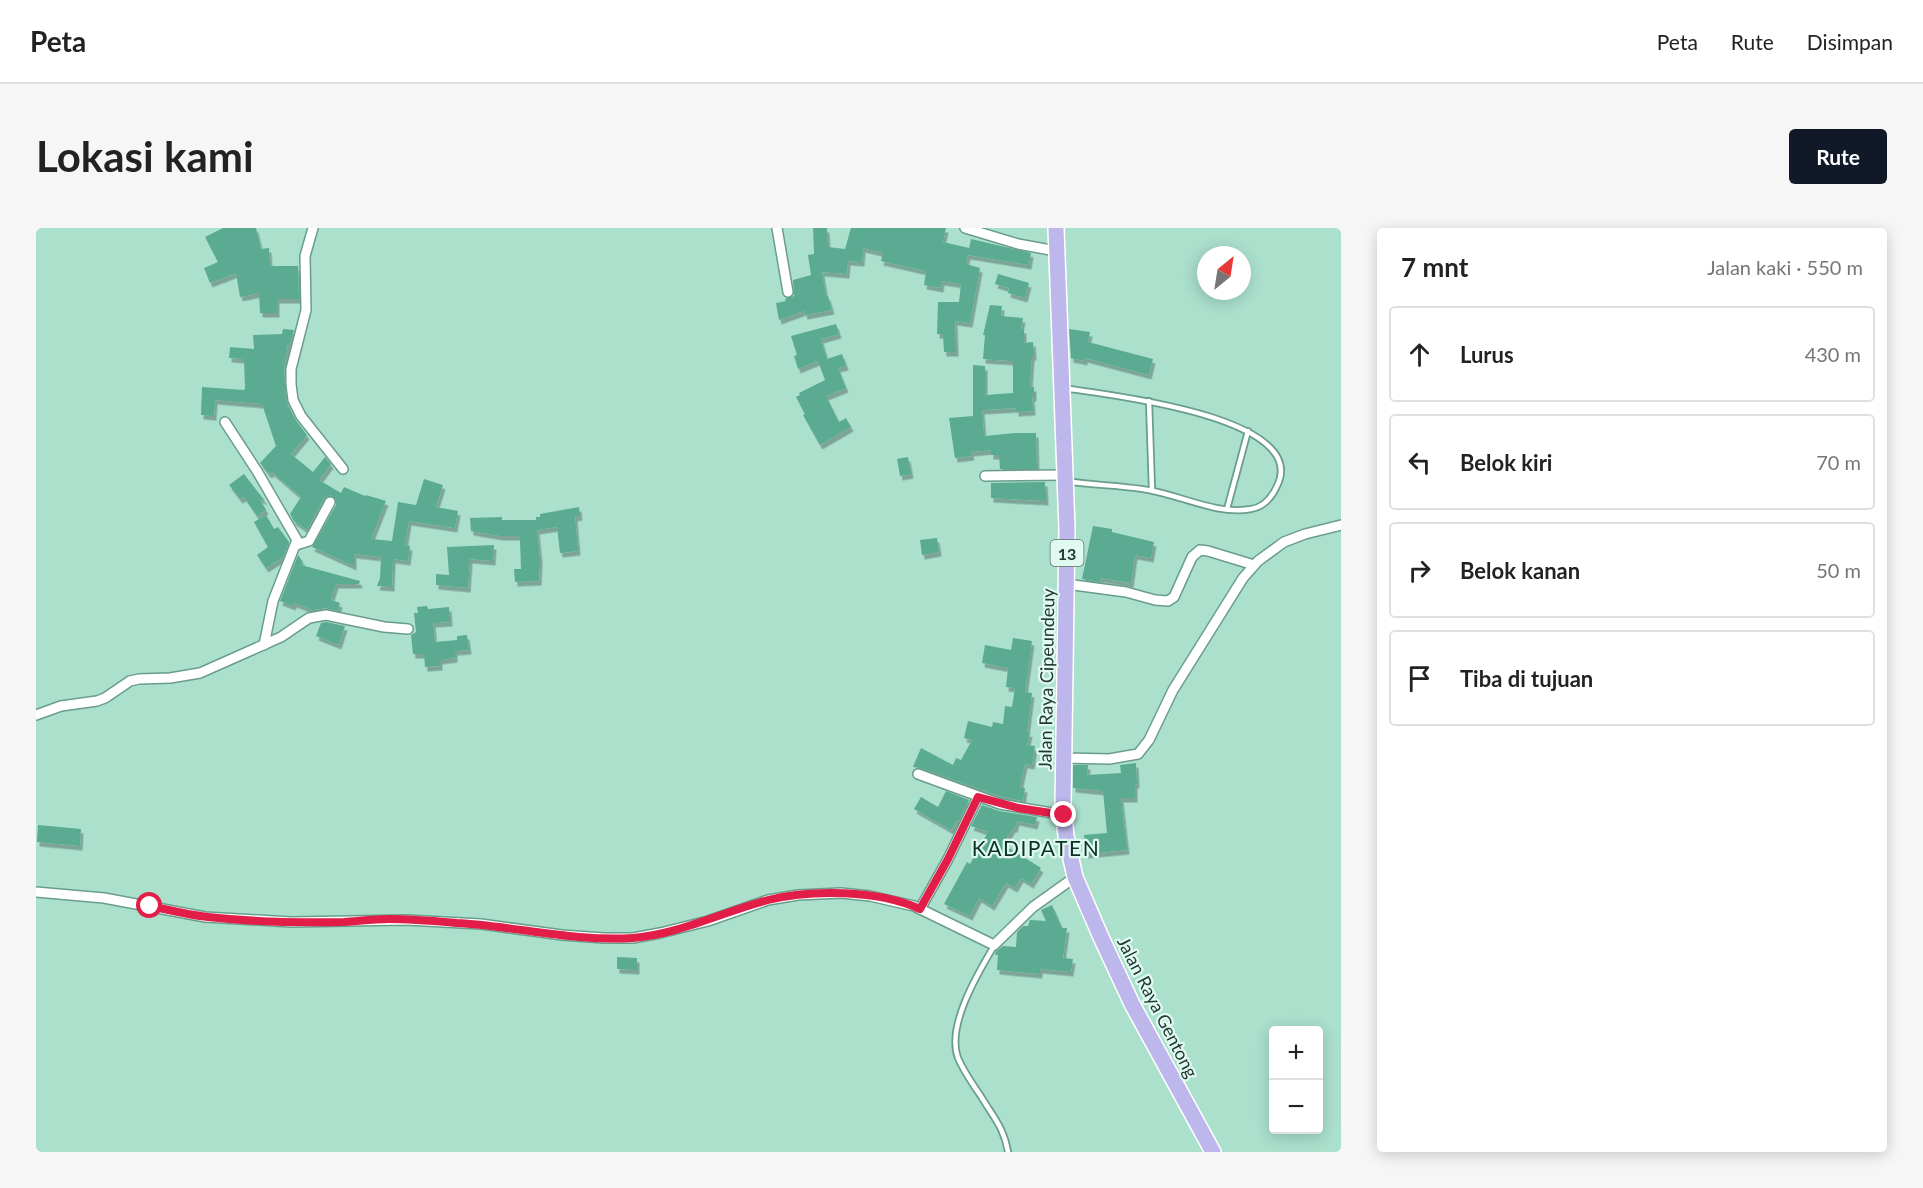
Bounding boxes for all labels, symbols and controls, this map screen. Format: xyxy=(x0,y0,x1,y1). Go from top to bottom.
text: Peta xyxy=(30,24,86,58)
text: Peta xyxy=(1657,29,1698,54)
text: Rute xyxy=(1731,29,1774,54)
text: Disimpan xyxy=(1807,29,1893,54)
button: Rute xyxy=(1789,129,1887,184)
text: Lokasi kami xyxy=(36,131,254,181)
north arrow xyxy=(1197,246,1251,300)
text: 7 mnt xyxy=(1401,251,1468,283)
text: Jalan kaki · 550 m xyxy=(1707,255,1863,279)
icon: ahead xyxy=(1403,338,1436,371)
text: Lurus xyxy=(1460,341,1514,368)
text: 430 m xyxy=(1805,342,1861,366)
icon: left xyxy=(1403,446,1436,479)
text: Belok kiri xyxy=(1460,449,1552,476)
text: 70 m xyxy=(1816,450,1861,474)
road number: 13 xyxy=(1050,540,1084,566)
icon: right xyxy=(1403,554,1436,587)
text: Belok kanan xyxy=(1460,557,1580,584)
text: 50 m xyxy=(1816,558,1861,582)
street label: Jalan Raya Cipeundeuy xyxy=(1033,587,1059,770)
icon: arrive xyxy=(1403,662,1436,695)
text: Tiba di tujuan xyxy=(1460,665,1593,692)
route end xyxy=(1050,801,1076,827)
district label: KADIPATEN xyxy=(972,835,1100,860)
route start xyxy=(136,892,162,918)
street label: Jalan Raya Gentong xyxy=(1113,933,1203,1081)
map controls xyxy=(1269,1026,1323,1134)
button: + xyxy=(1269,1026,1323,1080)
button: − xyxy=(1269,1080,1323,1134)

